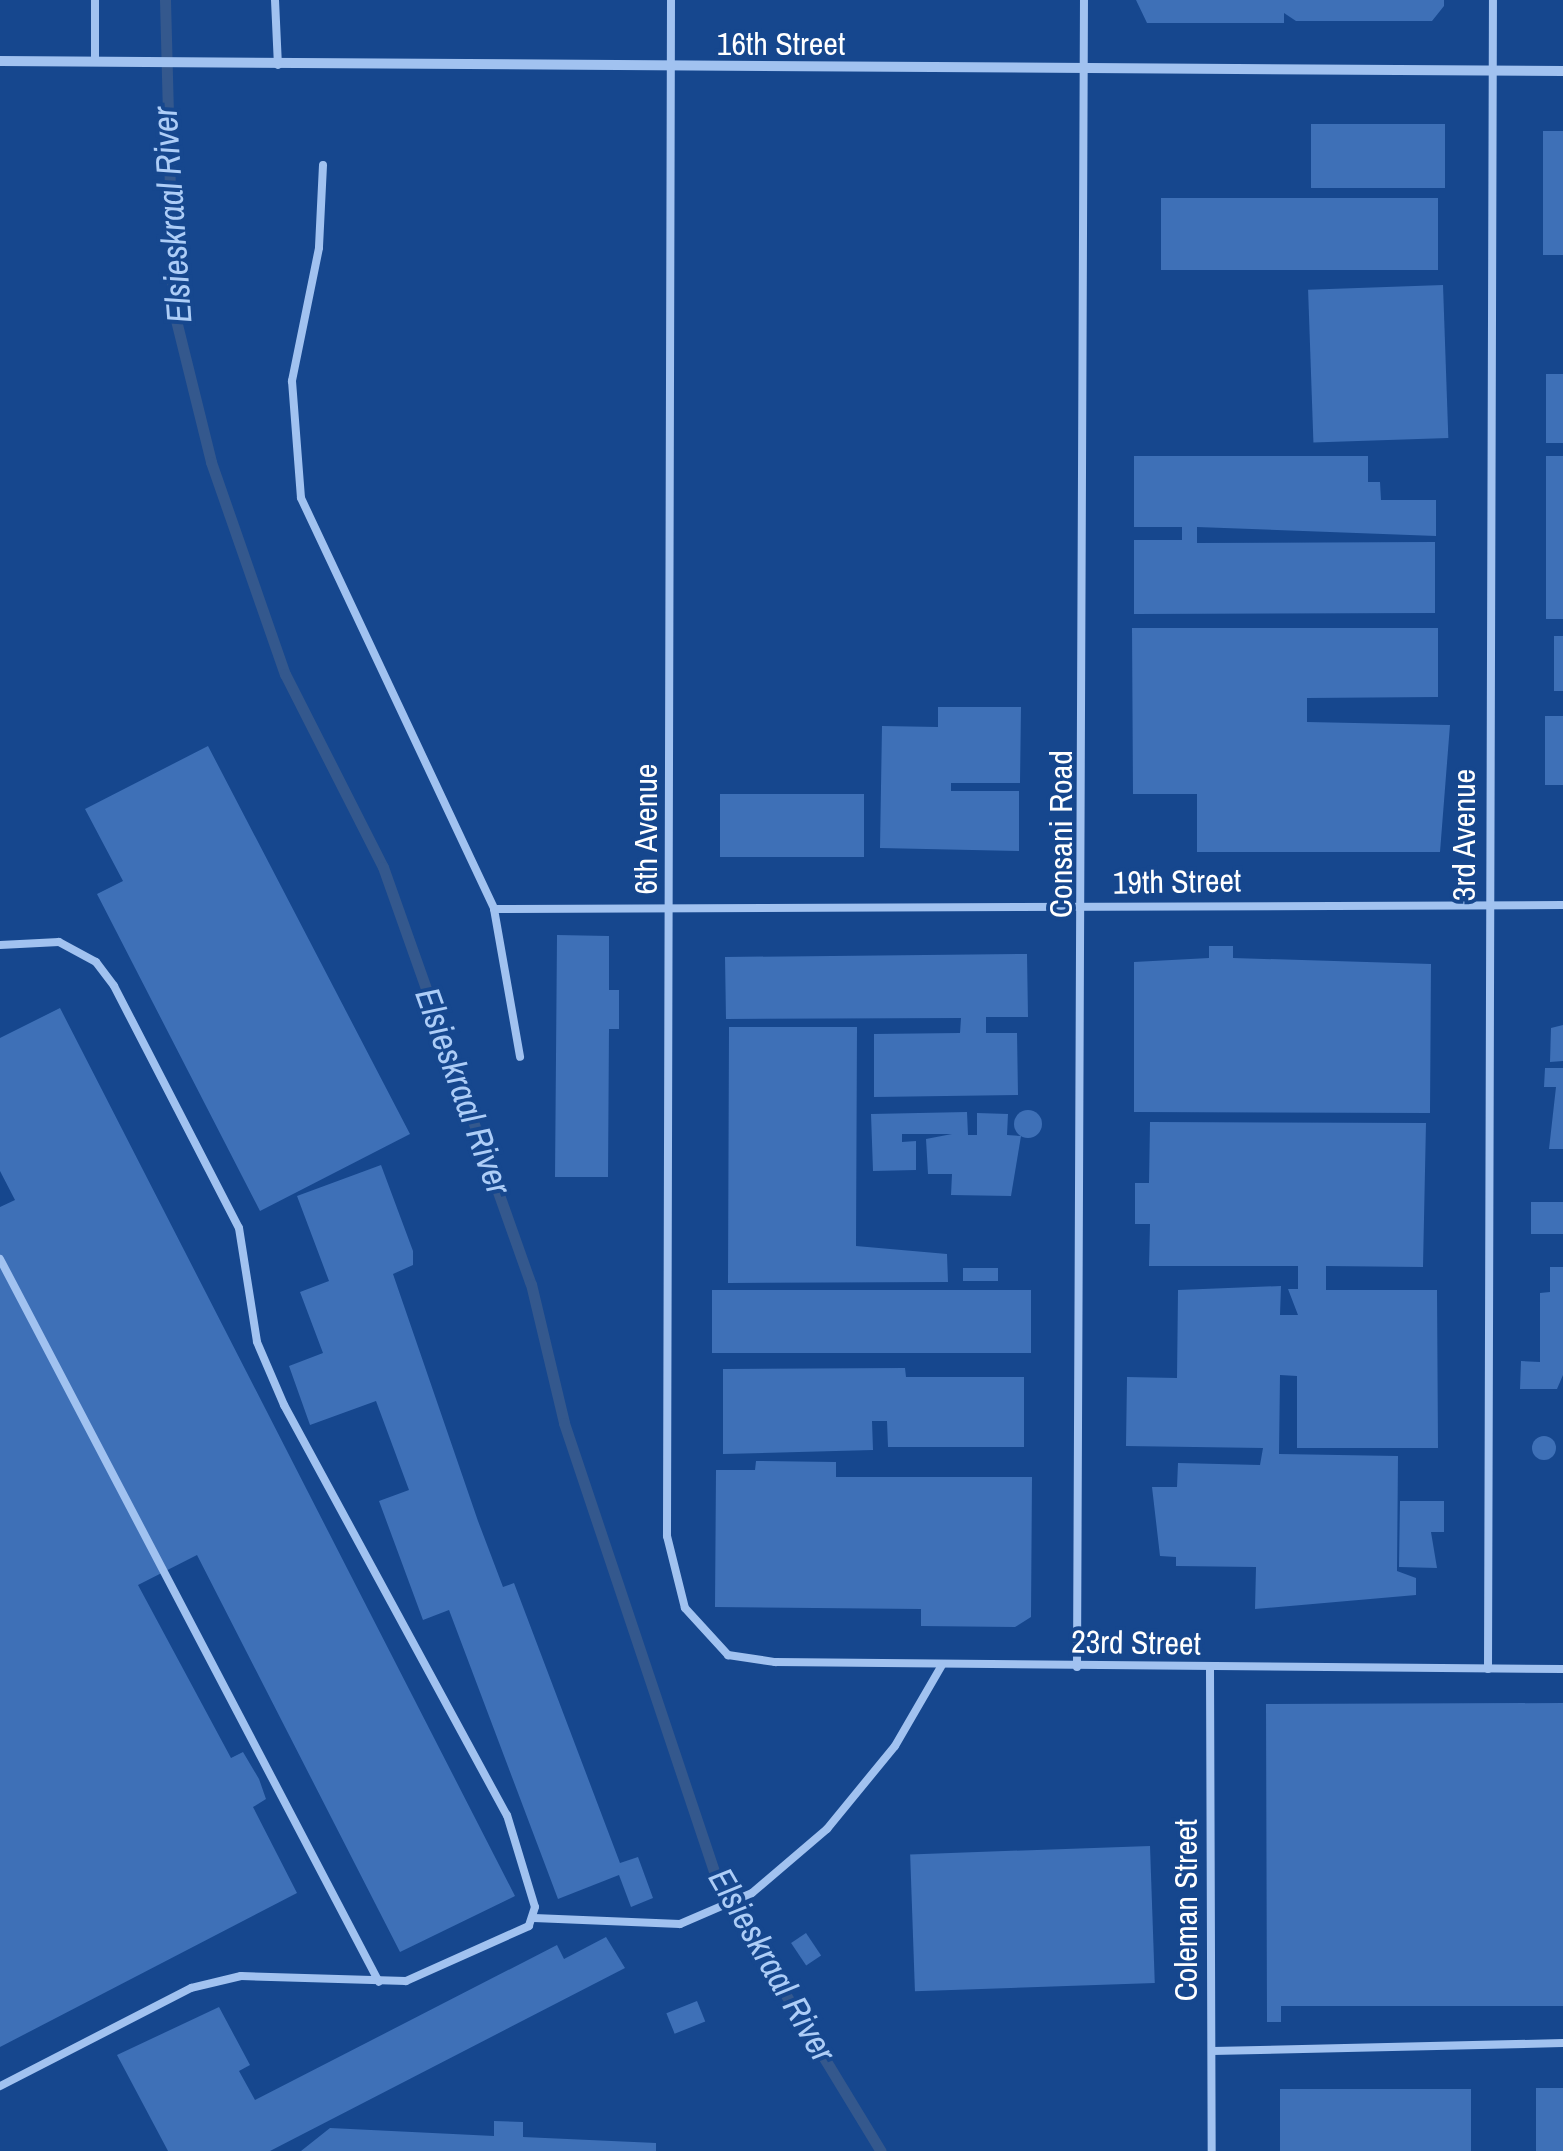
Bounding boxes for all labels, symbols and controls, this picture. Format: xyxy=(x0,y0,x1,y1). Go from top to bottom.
street label: 16th Street xyxy=(717,25,845,63)
water label: Elsieskraal River xyxy=(143,105,201,325)
street label: Consani Road xyxy=(1042,750,1080,918)
street label: 6th Avenue xyxy=(627,763,665,895)
street label: 3rd Avenue xyxy=(1445,768,1483,902)
street label: 19th Street xyxy=(1112,862,1242,902)
water label: Elsieskraal River xyxy=(406,982,520,1200)
street label: 23rd Street xyxy=(1071,1623,1201,1663)
street label: Coleman Street xyxy=(1167,1819,1205,2001)
water label: Elsieskraal River xyxy=(700,1861,844,2069)

